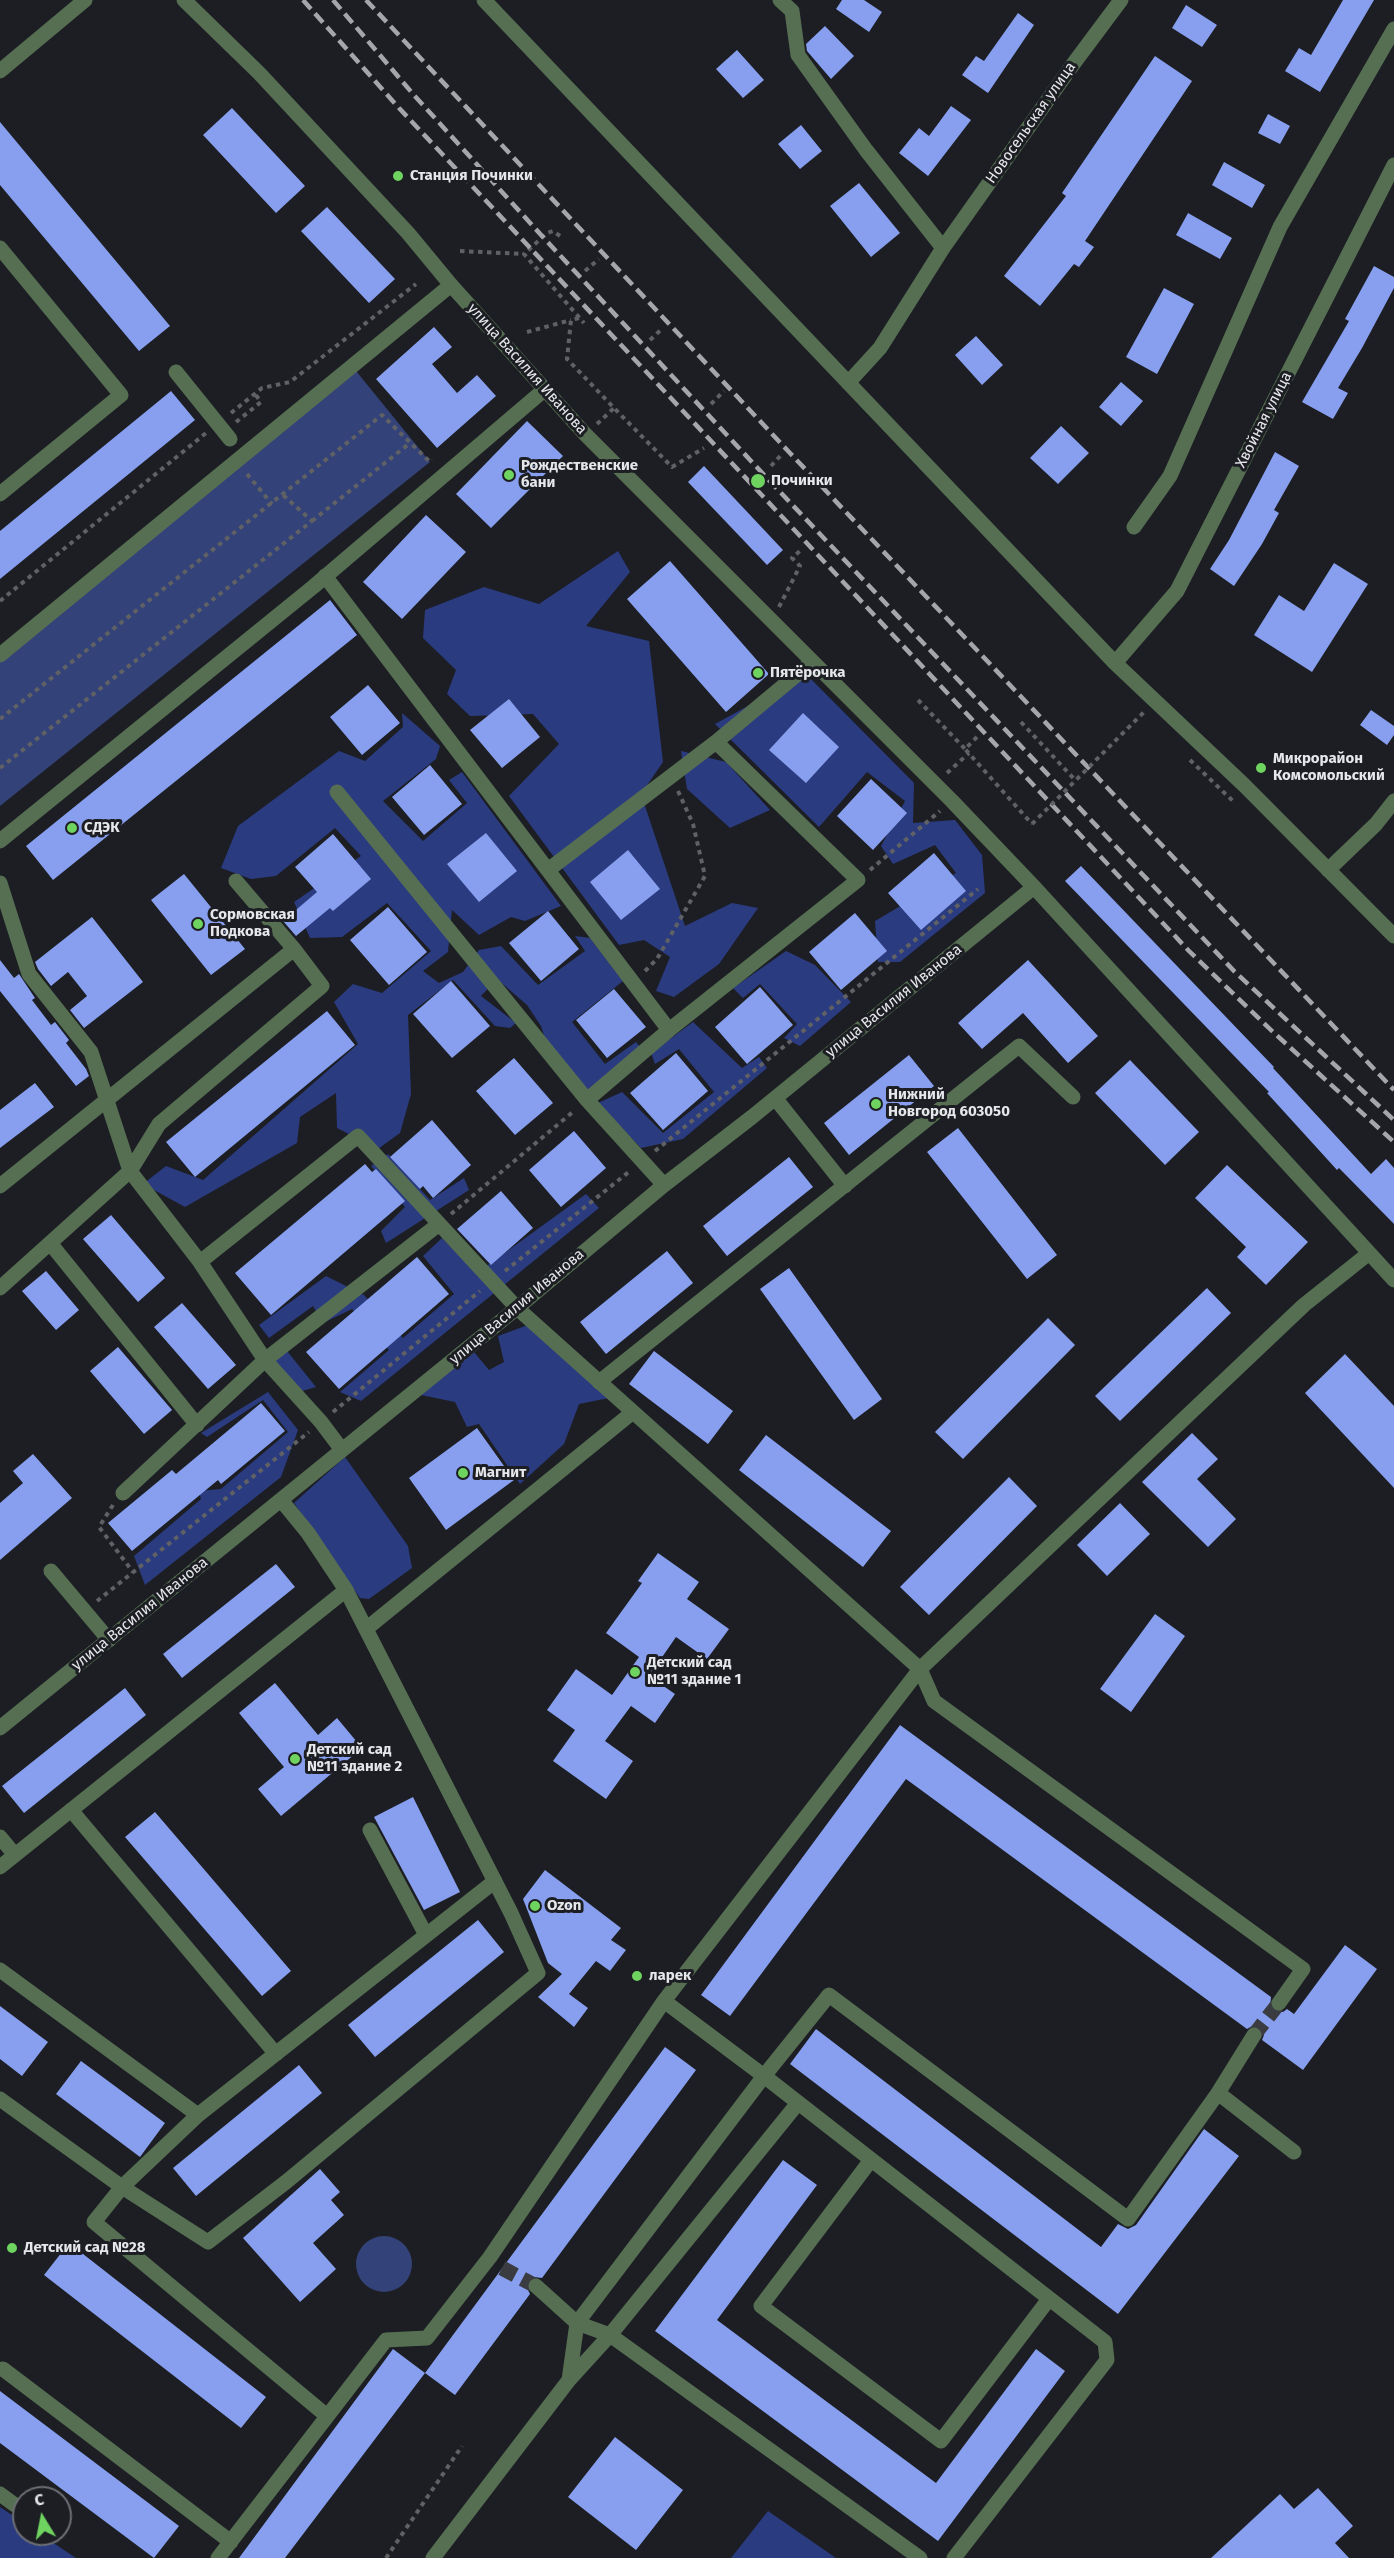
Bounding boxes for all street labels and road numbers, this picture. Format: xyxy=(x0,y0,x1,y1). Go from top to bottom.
street label: Новосельская улица xyxy=(982,59,1080,187)
street label: улица Василия Иванова xyxy=(463,300,591,438)
street label: Хвойная улица xyxy=(1232,369,1296,471)
street label: улица Василия Иванова xyxy=(822,941,966,1061)
street label: улица Василия Иванова xyxy=(446,1245,588,1369)
street label: улица Василия Иванова xyxy=(68,1554,212,1674)

